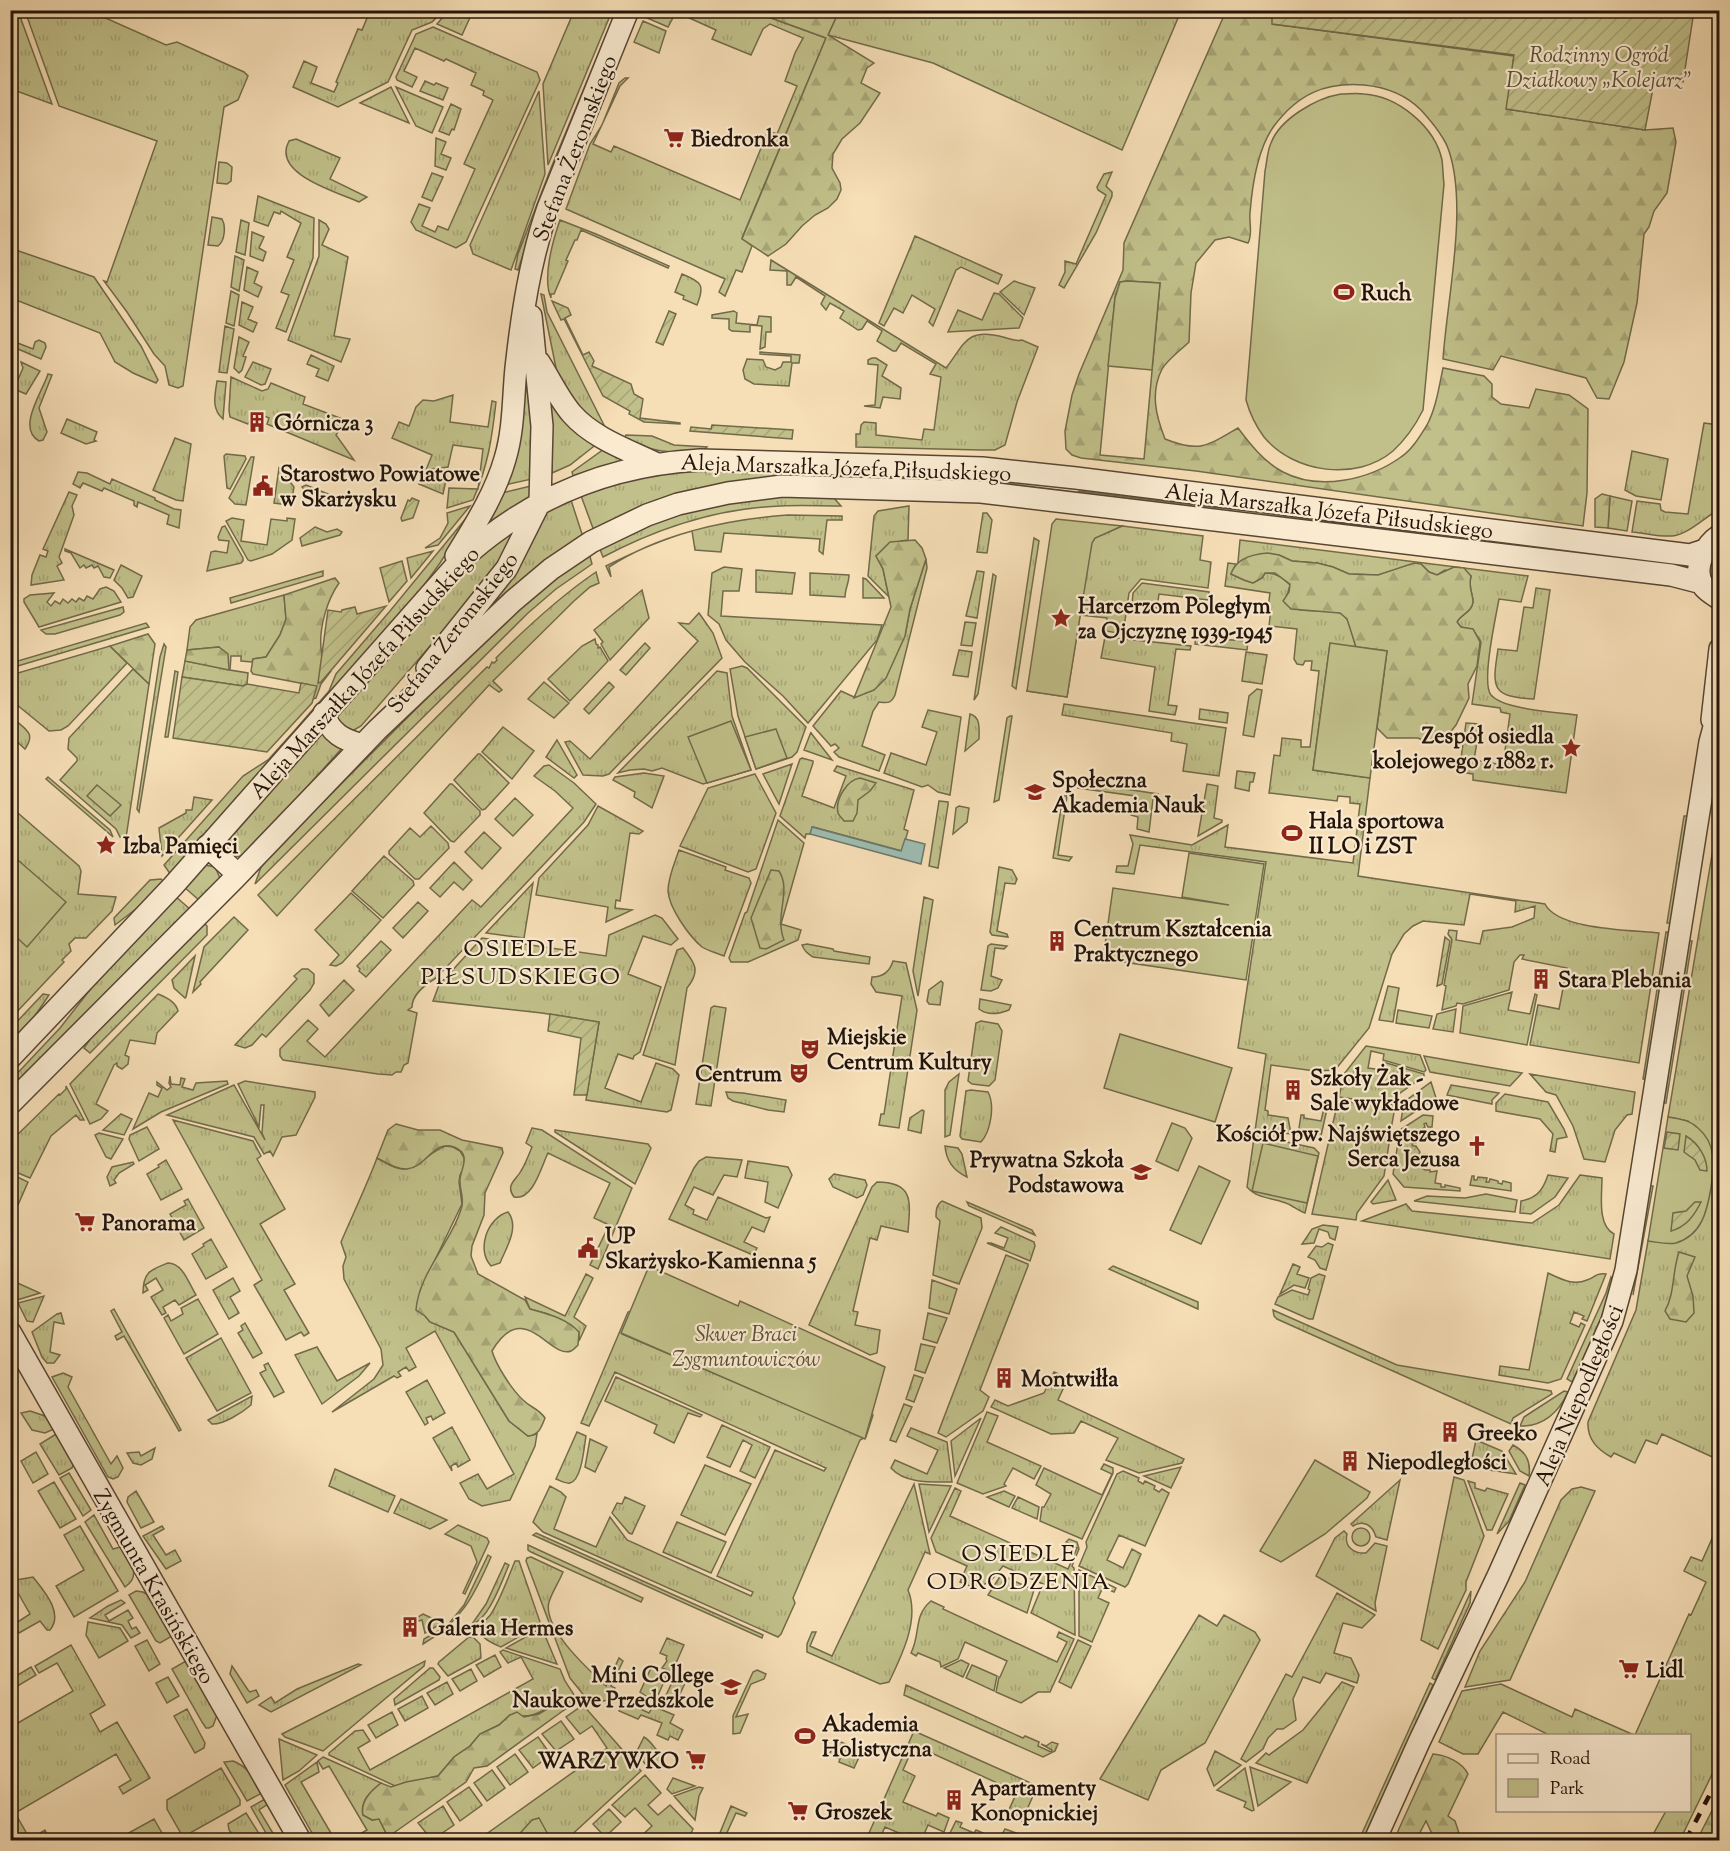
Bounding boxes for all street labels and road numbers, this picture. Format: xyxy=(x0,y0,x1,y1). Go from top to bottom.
street label: Stefana Żeromskiego xyxy=(527,51,627,247)
street label: Aleja Marszałka Józefa Piłsudskiego xyxy=(680,448,1012,492)
street label: Aleja Marszałka Józefa Piłsudskiego xyxy=(1163,477,1495,549)
street label: Aleja Marszałka Józefa Piłsudskiego xyxy=(244,540,489,808)
street label: Stefana Żeromskiego xyxy=(381,546,528,721)
street label: Aleja Niepodległości xyxy=(1528,1300,1634,1492)
street label: Zygmunta Krasińskiego xyxy=(83,1484,221,1691)

